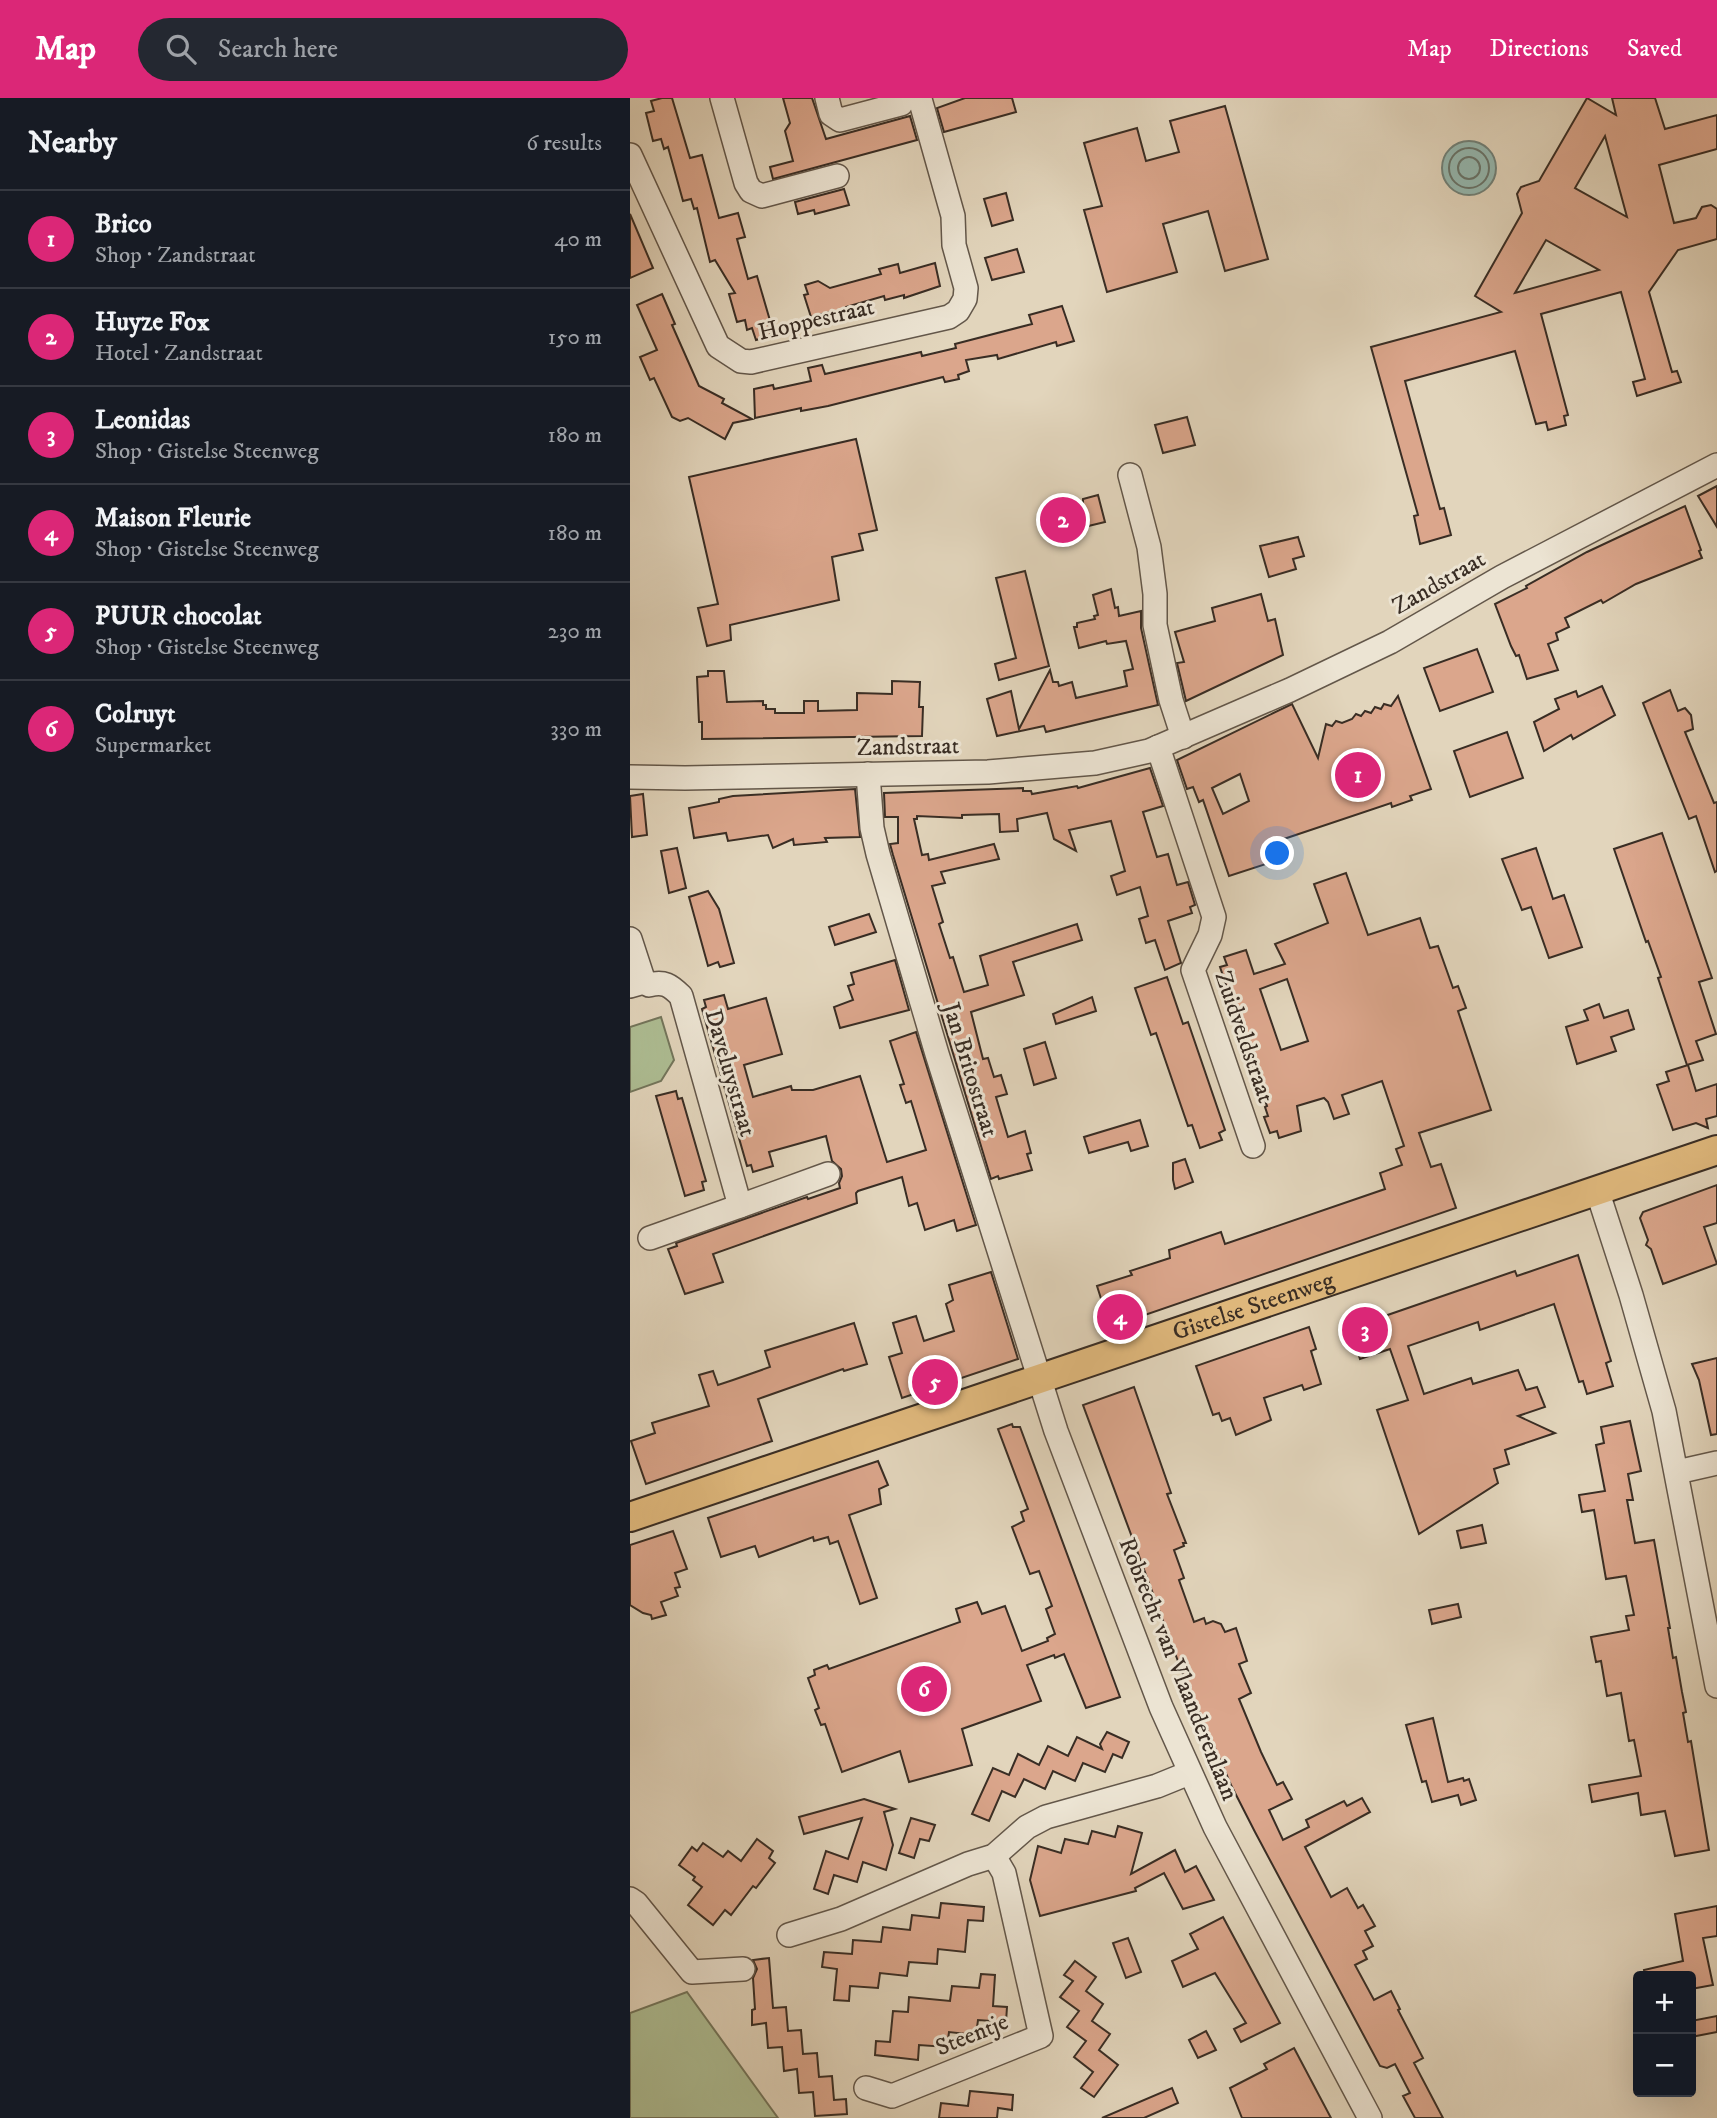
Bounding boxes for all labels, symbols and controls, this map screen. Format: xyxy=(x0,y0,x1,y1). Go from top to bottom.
search box xyxy=(138,18,628,81)
text: Map xyxy=(35,29,96,70)
icon: search xyxy=(162,30,200,68)
text: Search here xyxy=(218,33,338,66)
text: Map xyxy=(1407,34,1452,64)
text: Directions xyxy=(1490,34,1589,64)
text: Saved xyxy=(1627,34,1682,64)
text: Nearby xyxy=(28,125,117,162)
text: 6 results xyxy=(526,129,602,158)
text: Brico xyxy=(95,208,152,241)
text: 1 xyxy=(47,225,55,254)
text: 40 m xyxy=(554,225,602,254)
text: Shop · Zandstraat xyxy=(95,241,256,270)
street label: Hoppestraat xyxy=(755,292,877,348)
text: Huyze Fox xyxy=(95,306,209,339)
text: 2 xyxy=(45,323,57,352)
text: 150 m xyxy=(548,323,602,352)
text: Hotel · Zandstraat xyxy=(95,339,263,368)
text: Leonidas xyxy=(95,404,190,437)
text: 3 xyxy=(47,421,55,450)
text: 180 m xyxy=(547,421,602,450)
text: Shop · Gistelse Steenweg xyxy=(95,437,319,466)
pin: 2 xyxy=(1040,494,1086,546)
text: Maison Fleurie xyxy=(95,502,251,535)
text: 4 xyxy=(44,519,58,548)
text: 180 m xyxy=(547,519,602,548)
text: Shop · Gistelse Steenweg xyxy=(95,535,319,564)
street label: Zandstraat xyxy=(1387,544,1491,622)
text: PUUR chocolat xyxy=(95,600,262,633)
text: 5 xyxy=(45,617,57,646)
text: 230 m xyxy=(548,617,602,646)
text: Shop · Gistelse Steenweg xyxy=(95,633,319,662)
text: Colruyt xyxy=(95,698,176,731)
text: 6 xyxy=(45,715,57,744)
text: 330 m xyxy=(550,715,602,744)
text: Supermarket xyxy=(95,731,211,760)
street label: Zandstraat xyxy=(856,731,960,763)
pin: 1 xyxy=(1335,749,1381,801)
your location xyxy=(1260,836,1294,870)
street label: Zuidveldstraat xyxy=(1207,967,1281,1107)
street label: Jan Britostraat xyxy=(935,997,1005,1141)
street label: Daveluystraat xyxy=(697,1006,763,1141)
street label: Gistelse Steenweg xyxy=(1169,1265,1338,1348)
pin: 4 xyxy=(1097,1291,1143,1343)
pin: 3 xyxy=(1342,1304,1388,1356)
pin: 5 xyxy=(912,1356,958,1408)
street label: Robrecht van Vlaanderenlaan xyxy=(1112,1533,1245,1805)
pin: 6 xyxy=(901,1663,947,1715)
map controls xyxy=(1633,1971,1696,2097)
button: + xyxy=(1633,1971,1696,2034)
street label: Steentje xyxy=(931,2007,1013,2063)
button: − xyxy=(1633,2034,1696,2097)

